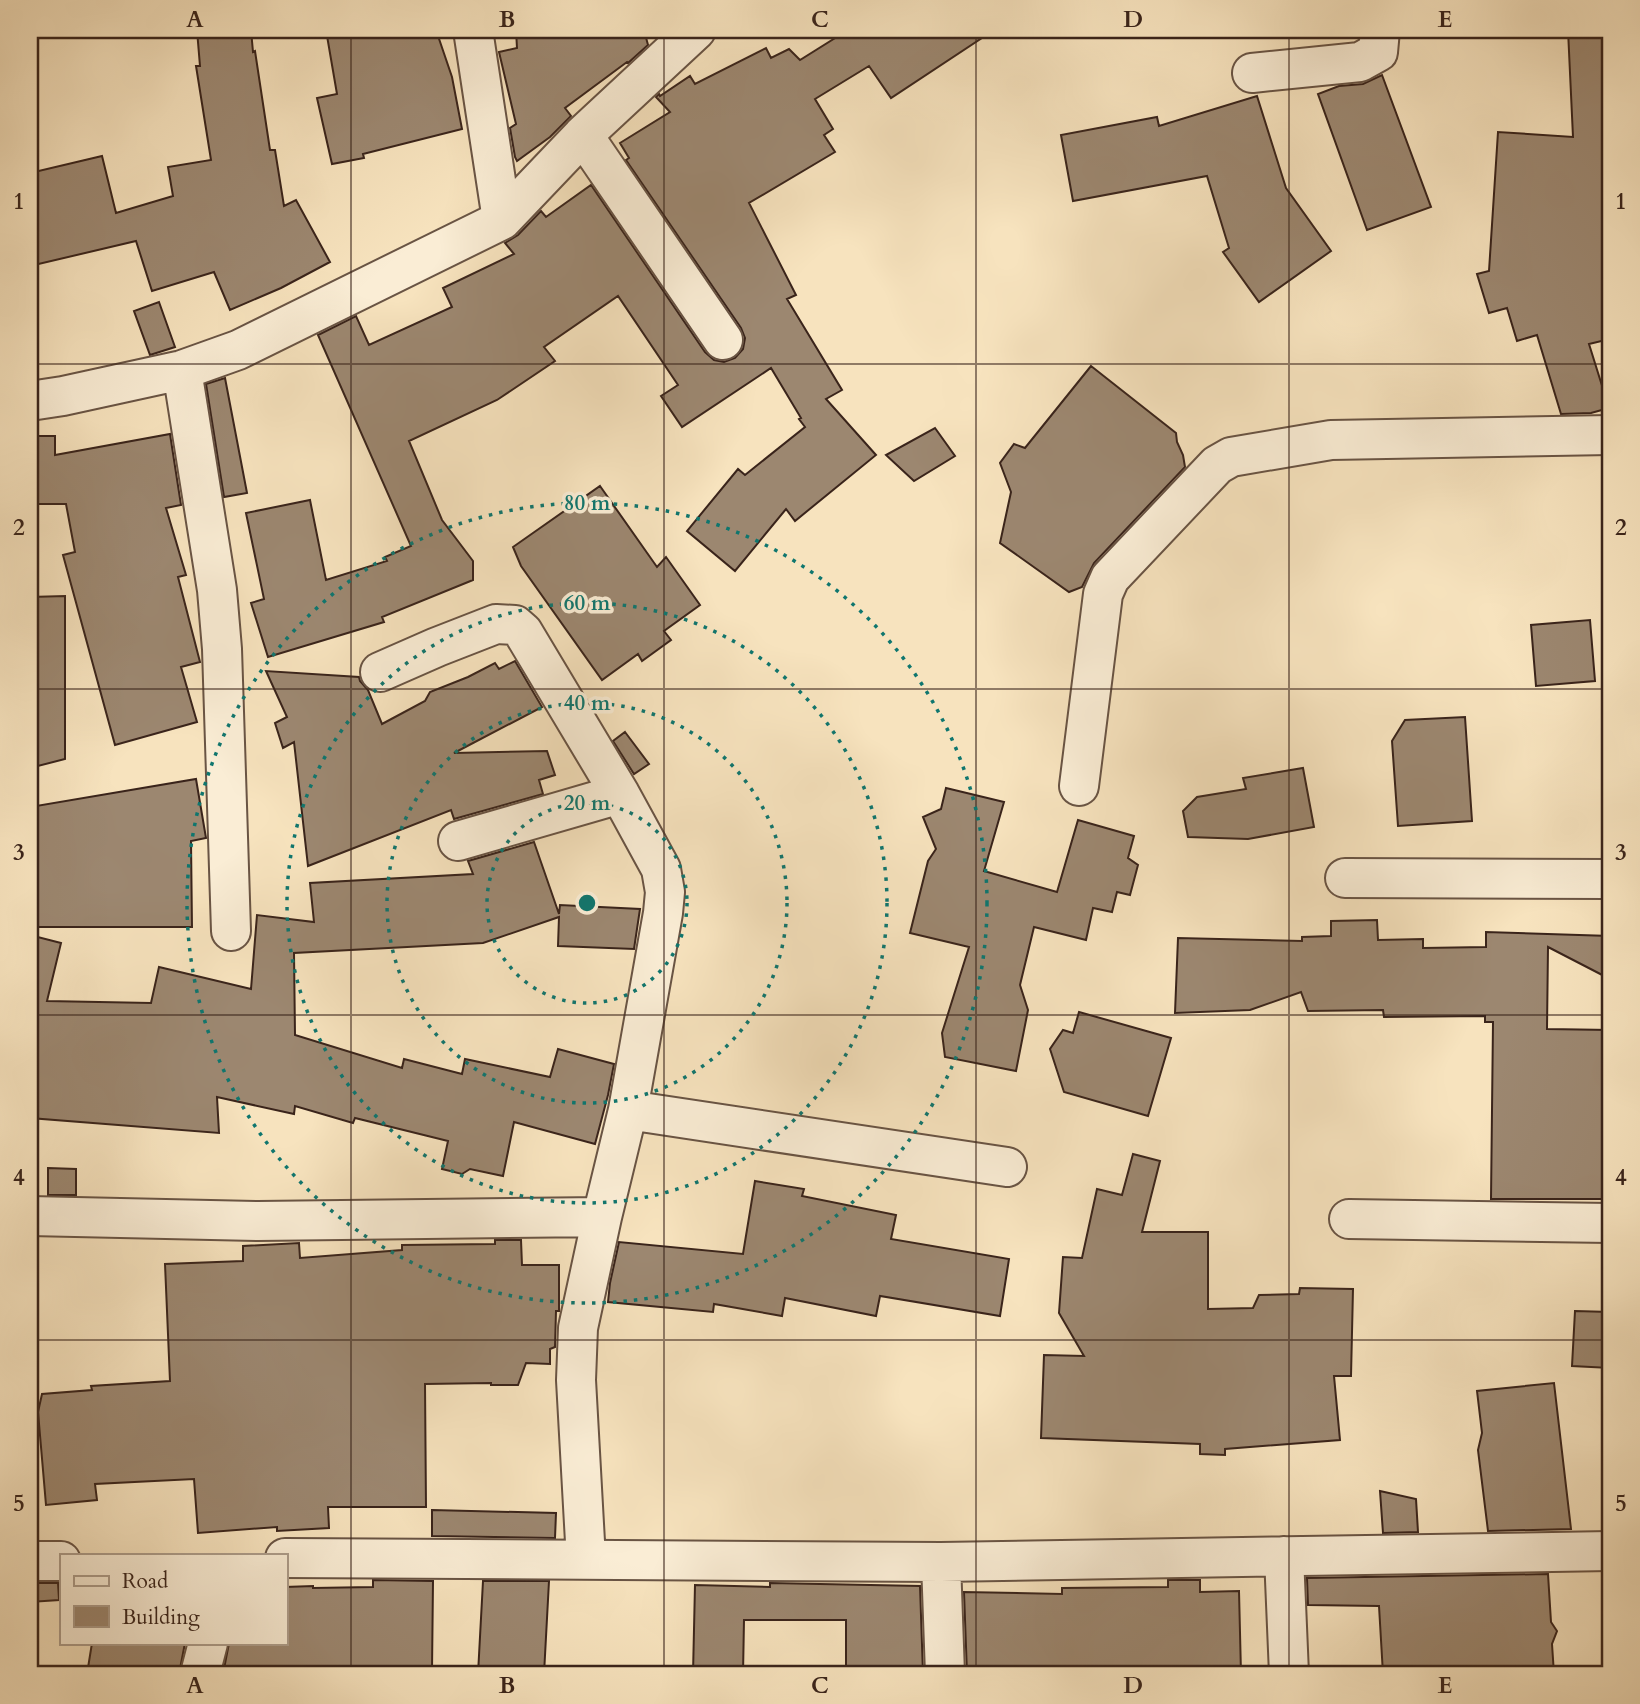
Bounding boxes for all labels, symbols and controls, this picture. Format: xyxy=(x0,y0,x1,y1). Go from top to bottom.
text: A xyxy=(186,4,204,35)
text: B xyxy=(499,4,515,35)
text: C xyxy=(811,4,829,35)
text: D xyxy=(1123,4,1143,35)
text: E xyxy=(1438,4,1452,35)
text: 1 xyxy=(13,186,25,217)
text: 1 xyxy=(1615,186,1627,217)
text: 80 m xyxy=(564,489,611,518)
text: 2 xyxy=(13,512,25,543)
text: 2 xyxy=(1615,512,1627,543)
text: 60 m xyxy=(564,589,611,618)
text: 40 m xyxy=(564,689,611,718)
text: 20 m xyxy=(564,789,611,818)
text: 3 xyxy=(13,837,25,868)
text: 3 xyxy=(1615,837,1627,868)
centre of rings xyxy=(575,891,599,915)
text: 4 xyxy=(13,1162,25,1193)
text: 4 xyxy=(1615,1162,1627,1193)
text: 5 xyxy=(13,1488,25,1519)
text: 5 xyxy=(1615,1488,1627,1519)
legend xyxy=(60,1554,287,1644)
text: Road xyxy=(122,1567,168,1596)
text: Building xyxy=(122,1603,200,1632)
text: A xyxy=(186,1670,204,1701)
text: B xyxy=(499,1670,515,1701)
text: C xyxy=(811,1670,829,1701)
text: D xyxy=(1123,1670,1143,1701)
text: E xyxy=(1438,1670,1452,1701)

